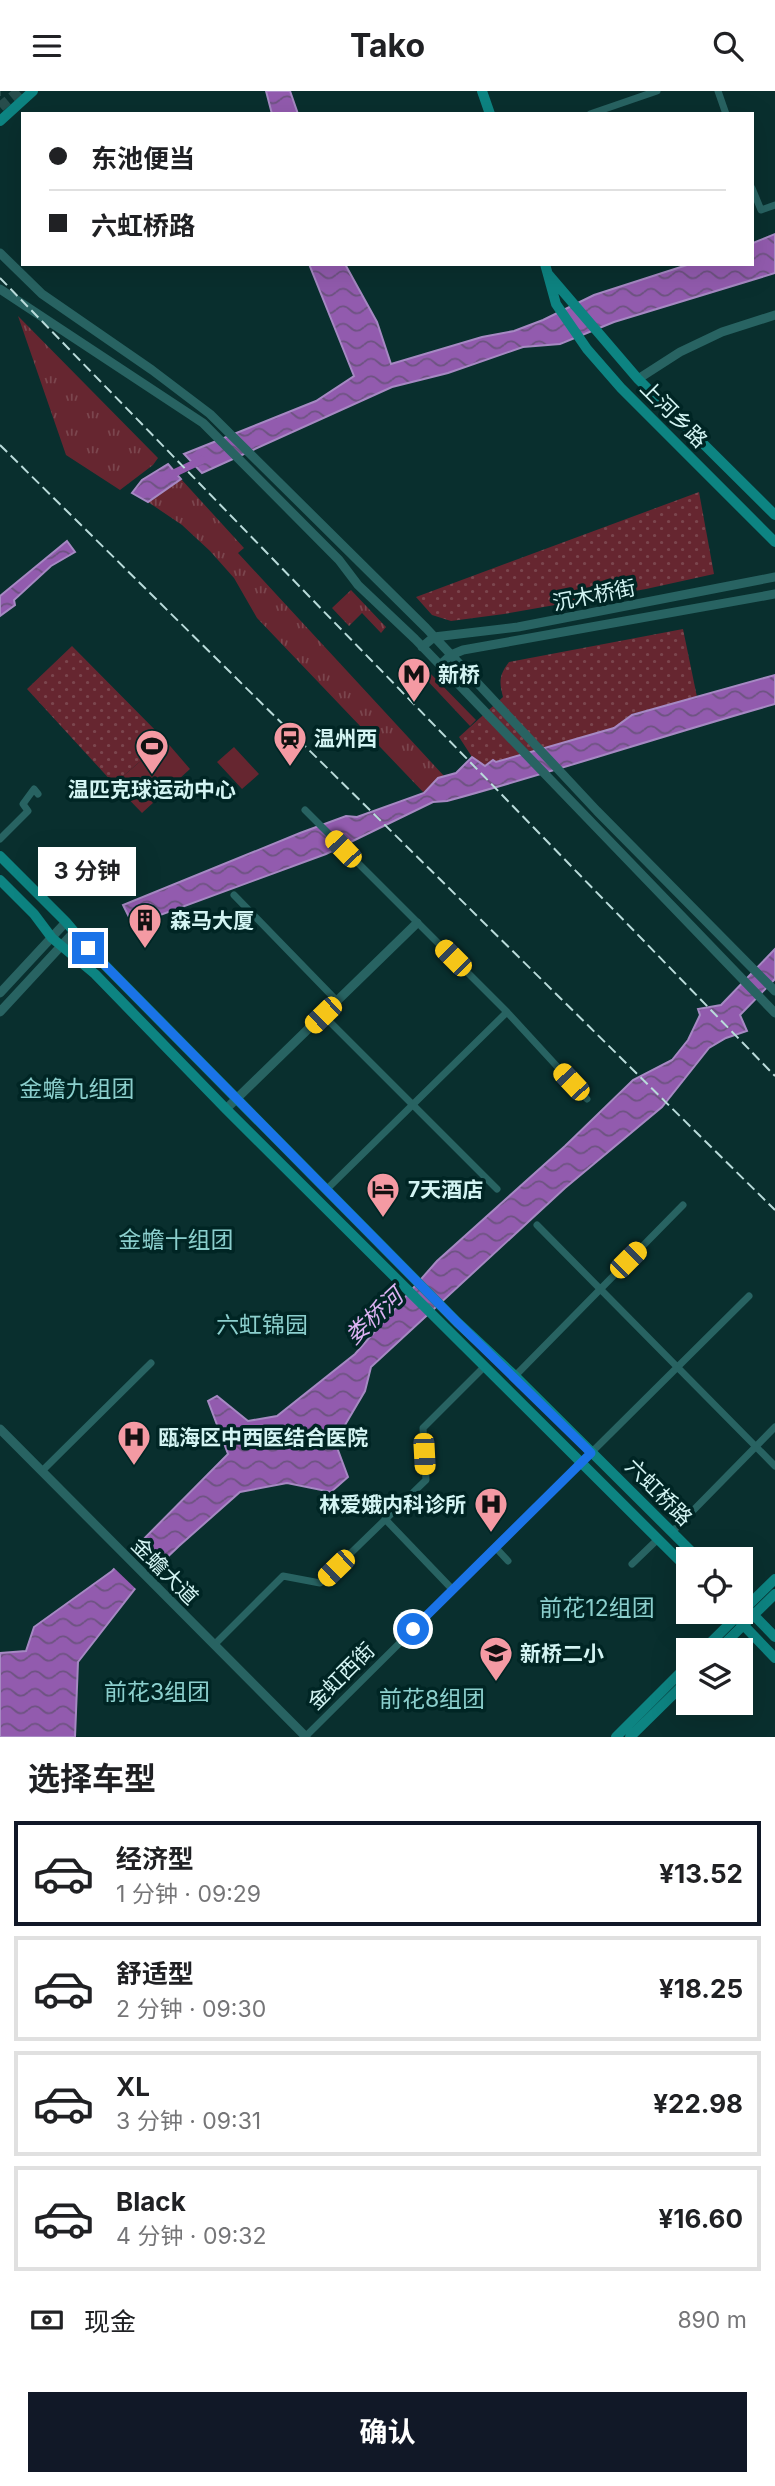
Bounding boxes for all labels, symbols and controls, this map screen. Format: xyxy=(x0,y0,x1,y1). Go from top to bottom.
text: Tako xyxy=(350,26,425,65)
icon: menu xyxy=(28,27,66,65)
icon: search xyxy=(709,27,747,65)
text: 东池便当 xyxy=(91,143,195,174)
text: 六虹桥路 xyxy=(91,210,195,241)
street label: 上河乡路 xyxy=(635,375,713,453)
street label: 沉木桥街 xyxy=(550,575,638,615)
metro station icon: 新桥 xyxy=(395,655,433,704)
place label: 新桥 xyxy=(438,662,480,687)
station icon: 温州西 xyxy=(271,719,309,768)
place label: 温州西 xyxy=(314,726,377,751)
sports icon: 温匹克球运动中心 xyxy=(133,727,171,776)
place label: 温匹克球运动中心 xyxy=(68,777,236,802)
car xyxy=(321,827,366,871)
callout: 3 分钟 xyxy=(39,847,137,895)
text: 3 分钟 xyxy=(54,857,120,885)
building icon: 森马大厦 xyxy=(126,901,164,950)
place label: 森马大厦 xyxy=(170,908,254,933)
route end xyxy=(72,932,104,964)
car xyxy=(431,936,476,980)
car xyxy=(301,993,346,1037)
car xyxy=(549,1059,594,1105)
district label: 金蟾九组团 xyxy=(20,1075,135,1103)
hotel icon: 7天酒店 xyxy=(364,1170,402,1219)
place label: 7天酒店 xyxy=(408,1177,483,1202)
district label: 金蟾十组团 xyxy=(119,1226,234,1254)
car xyxy=(606,1238,651,1282)
water label: 娄桥河 xyxy=(339,1280,412,1350)
district label: 六虹锦园 xyxy=(216,1311,308,1339)
hospital icon: 瓯海区中西医结合医院 xyxy=(115,1418,153,1467)
place label: 瓯海区中西医结合医院 xyxy=(158,1425,368,1450)
car xyxy=(413,1432,436,1476)
street label: 六虹桥路 xyxy=(620,1453,698,1531)
hospital icon: 林爱娥内科诊所 xyxy=(472,1485,510,1534)
place label: 林爱娥内科诊所 xyxy=(319,1492,466,1517)
street label: 金蟾大道 xyxy=(126,1532,204,1610)
car xyxy=(314,1546,359,1590)
map controls xyxy=(676,1547,753,1715)
button: locate xyxy=(676,1547,753,1624)
district label: 前花12组团 xyxy=(539,1594,655,1622)
route start xyxy=(397,1613,429,1645)
school or university icon: 新桥二小 xyxy=(477,1634,515,1683)
street label: 金虹西街 xyxy=(302,1637,380,1715)
button: layers xyxy=(676,1638,753,1715)
place label: 新桥二小 xyxy=(520,1641,604,1666)
district label: 前花3组团 xyxy=(104,1678,210,1706)
district label: 前花8组团 xyxy=(379,1685,485,1713)
text: 选择车型 xyxy=(28,1759,156,1798)
icon: car xyxy=(32,1842,95,1905)
text: 经济型 xyxy=(116,1843,194,1874)
text: ¥13.52 xyxy=(659,1858,743,1889)
text: 1 分钟 · 09:29 xyxy=(116,1880,261,1908)
icon: car xyxy=(32,1957,95,2020)
text: 舒适型 xyxy=(116,1958,194,1989)
text: ¥18.25 xyxy=(659,1973,743,2004)
text: 2 分钟 · 09:30 xyxy=(116,1995,266,2023)
text: XL xyxy=(116,2071,150,2102)
icon: car xyxy=(32,2072,95,2135)
text: ¥22.98 xyxy=(653,2088,743,2119)
text: 3 分钟 · 09:31 xyxy=(116,2107,261,2135)
text: Black xyxy=(116,2186,186,2217)
icon: car xyxy=(32,2187,95,2250)
text: ¥16.60 xyxy=(659,2203,743,2234)
text: 4 分钟 · 09:32 xyxy=(116,2222,267,2250)
icon: cash xyxy=(28,2301,66,2339)
text: 现金 xyxy=(84,2306,136,2337)
text: 890 m xyxy=(677,2306,747,2334)
button: 确认 xyxy=(28,2392,747,2472)

